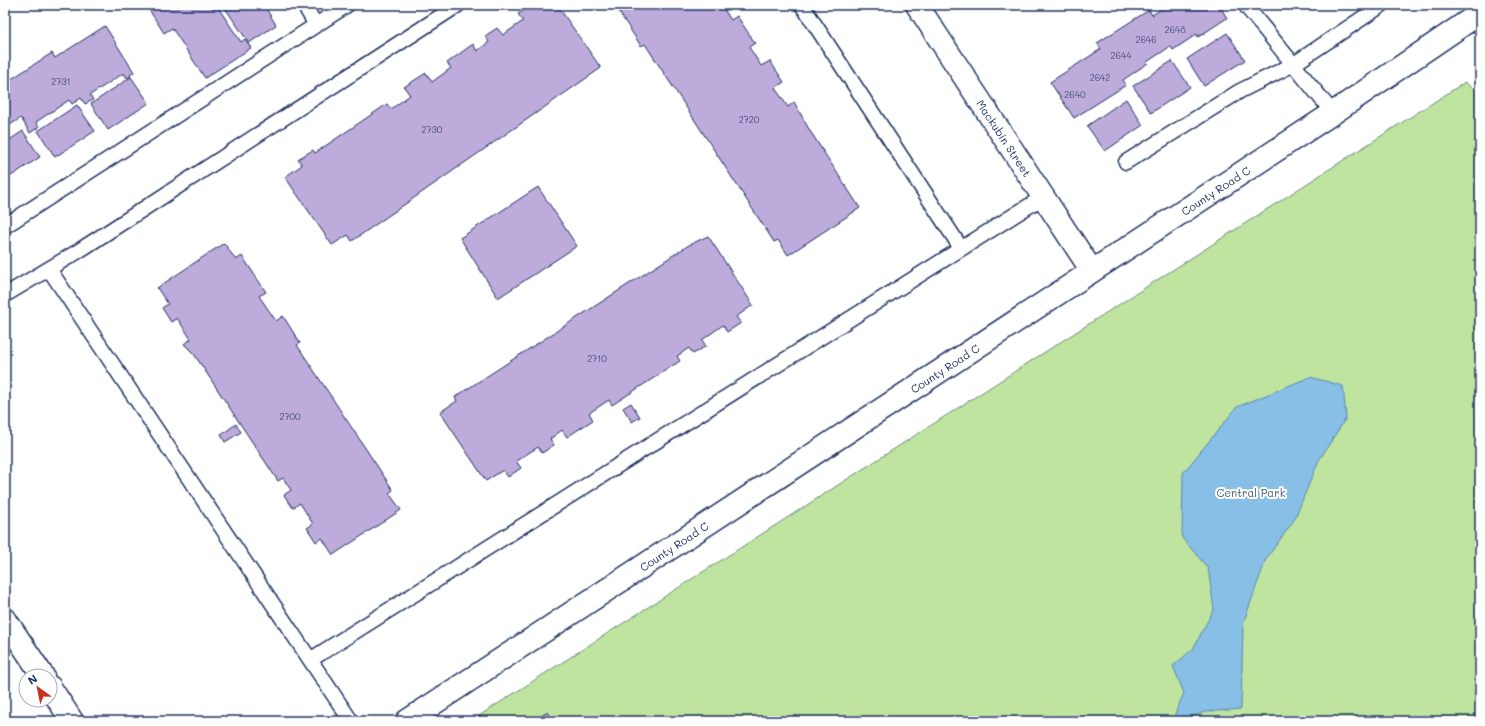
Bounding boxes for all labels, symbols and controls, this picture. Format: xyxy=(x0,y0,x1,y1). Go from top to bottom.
house number: 2648 xyxy=(1164,24,1186,35)
house number: 2646 xyxy=(1135,34,1157,45)
house number: 2644 xyxy=(1110,50,1132,61)
house number: 2642 xyxy=(1090,72,1110,83)
house number: 2731 xyxy=(51,76,71,87)
house number: 2640 xyxy=(1064,89,1086,100)
street label: Mackubin Street xyxy=(974,97,1035,179)
house number: 2720 xyxy=(739,114,760,125)
house number: 2730 xyxy=(422,124,443,135)
street label: County Road C xyxy=(1178,162,1253,218)
street label: County Road C xyxy=(907,340,982,396)
house number: 2710 xyxy=(587,353,607,364)
house number: 2700 xyxy=(279,411,301,422)
park label: Central Park xyxy=(1216,485,1286,500)
street label: County Road C xyxy=(636,518,711,574)
north arrow xyxy=(18,668,58,708)
text: N xyxy=(25,671,40,688)

